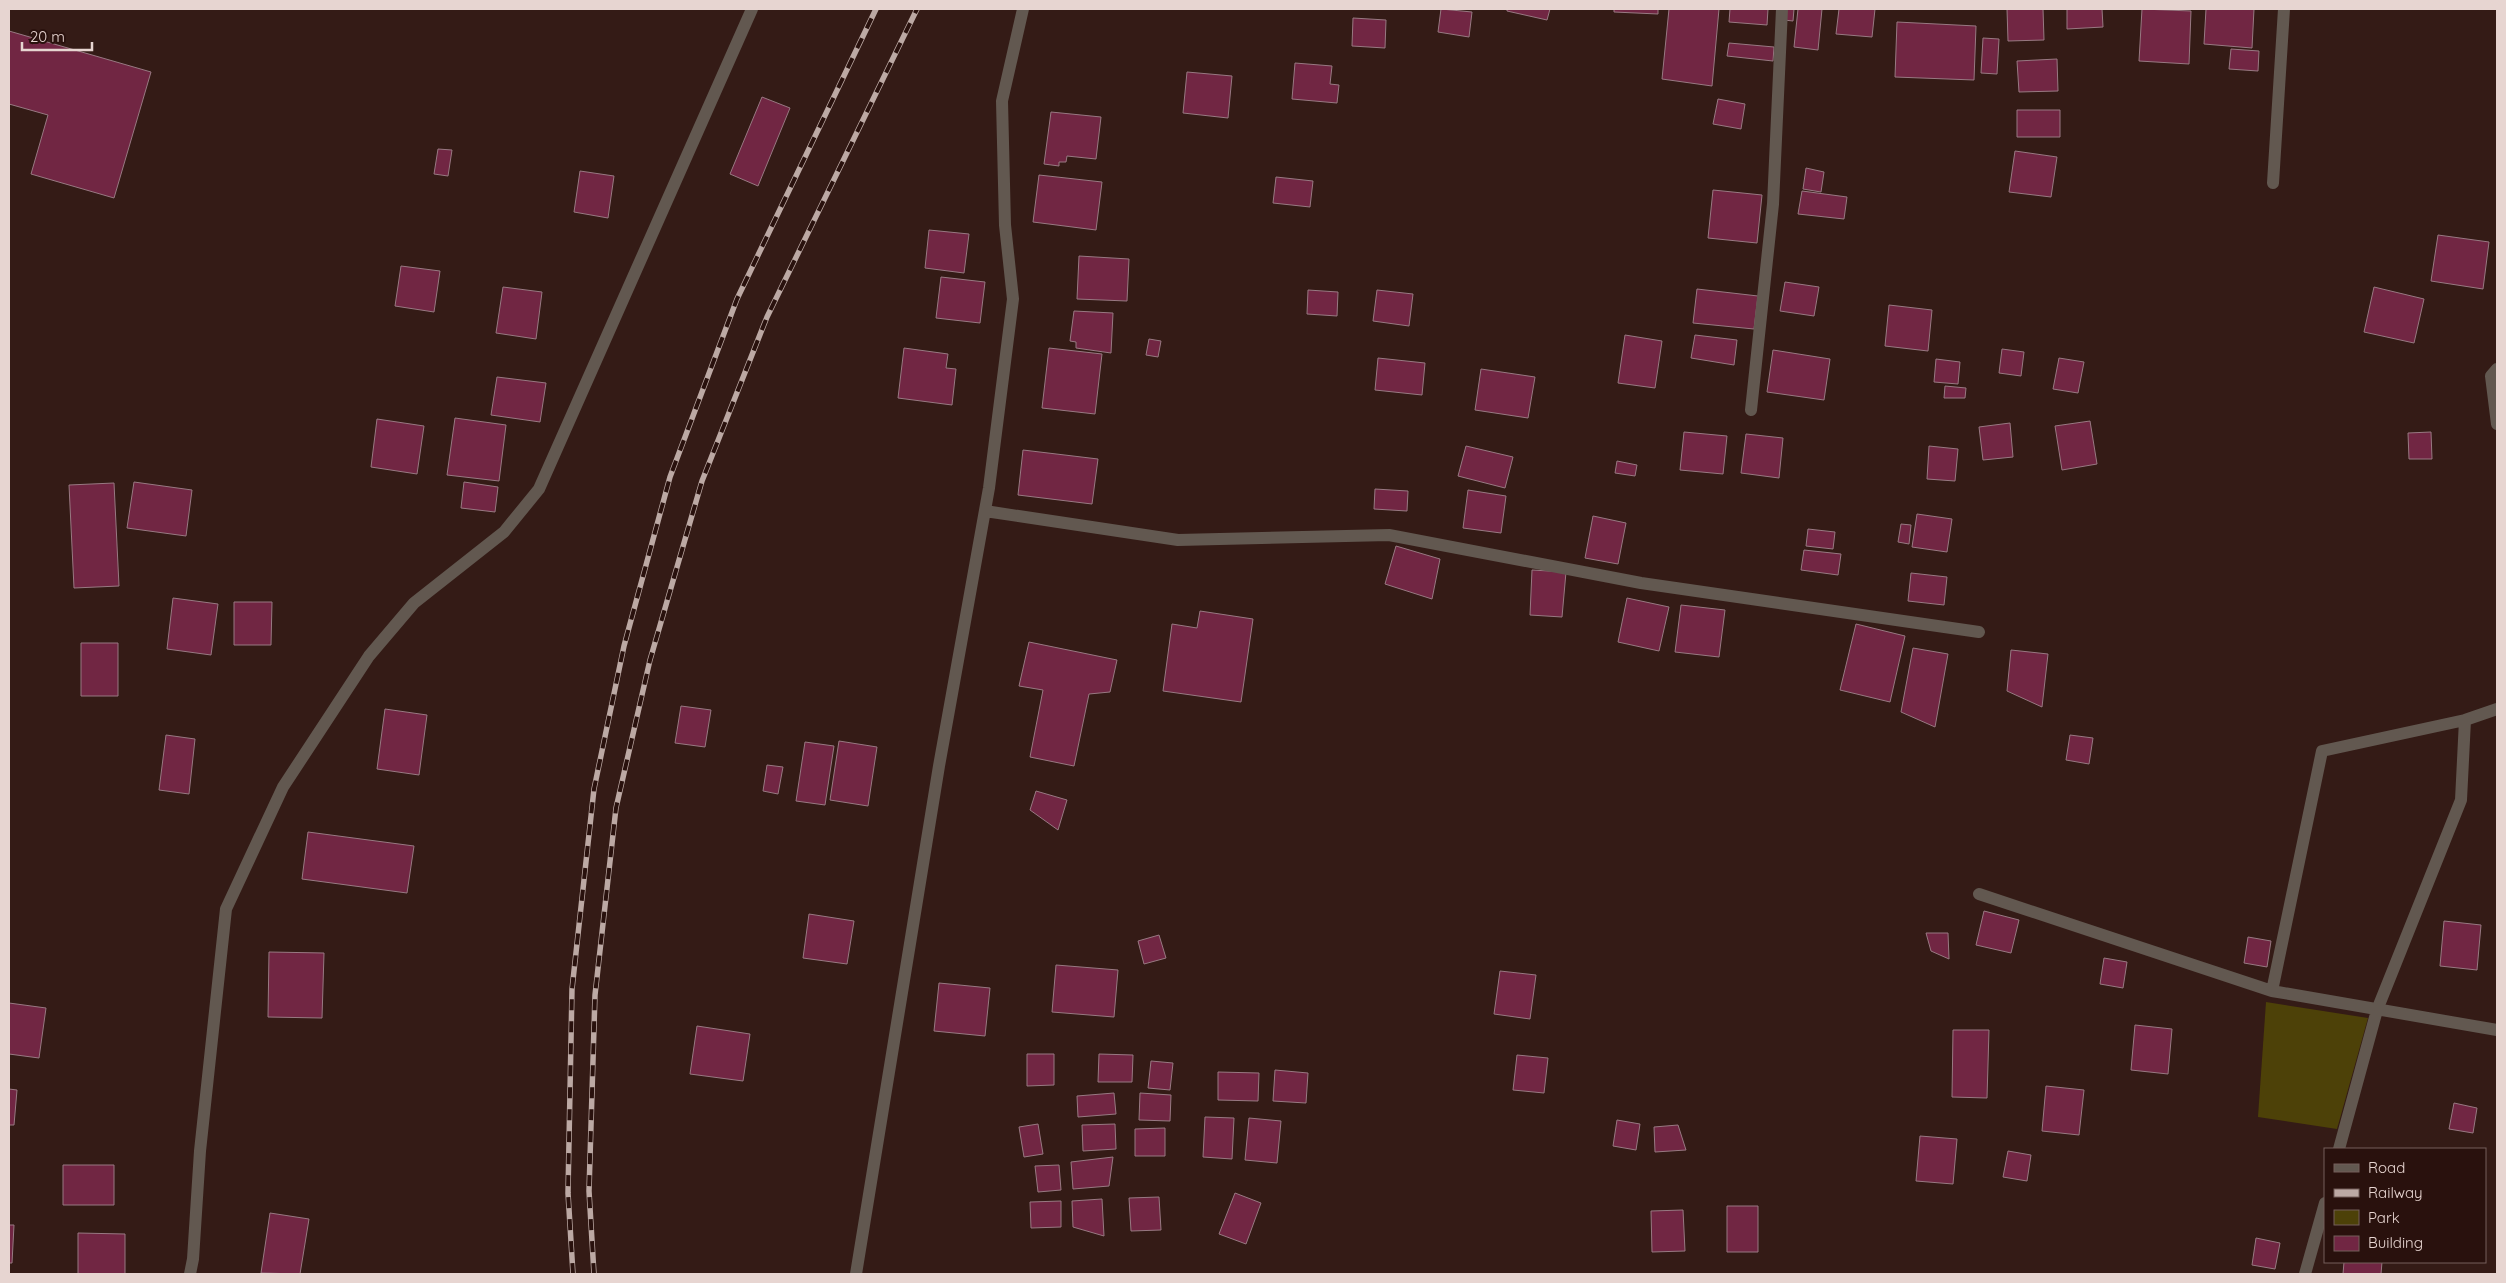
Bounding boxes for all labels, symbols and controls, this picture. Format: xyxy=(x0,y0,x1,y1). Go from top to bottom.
scale bar xyxy=(22,20,92,52)
text: 20 m xyxy=(30,27,65,46)
legend xyxy=(2324,1148,2486,1263)
text: Road xyxy=(2368,1158,2405,1177)
text: Railway xyxy=(2368,1183,2423,1202)
text: Park xyxy=(2368,1208,2400,1227)
text: Building xyxy=(2368,1233,2423,1252)

